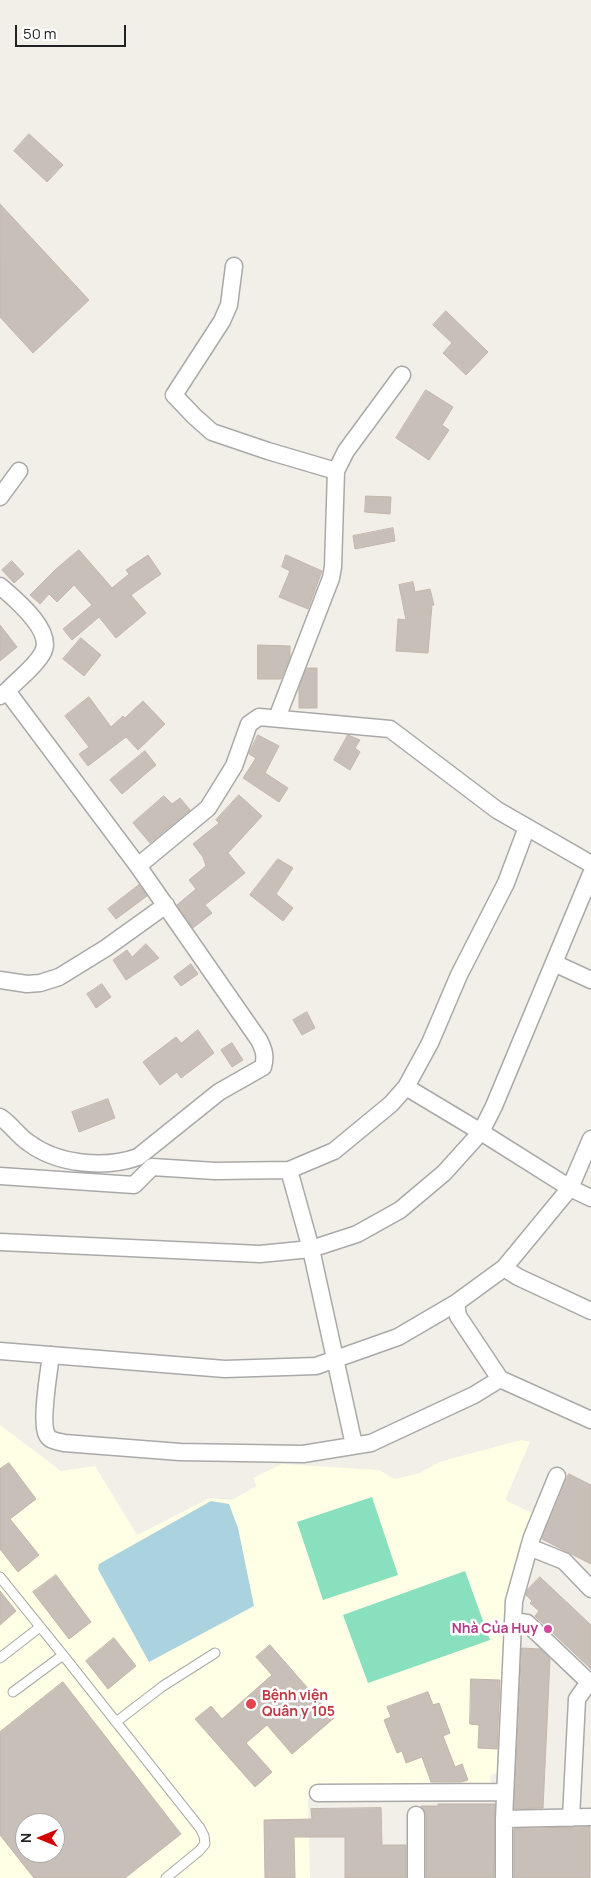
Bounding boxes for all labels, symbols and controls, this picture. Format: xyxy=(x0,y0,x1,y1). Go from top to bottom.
scale bar xyxy=(18,15,129,47)
text: 50 m xyxy=(23,23,57,44)
place label: Nhà Của Huy xyxy=(452,1621,538,1637)
marker: Nhà Của Huy xyxy=(542,1623,554,1635)
place label: Bệnh viện Quân y 105 xyxy=(262,1688,335,1720)
marker: Bệnh viện Quân y 105 xyxy=(244,1697,258,1711)
north arrow xyxy=(15,1813,65,1863)
text: N xyxy=(16,1833,35,1843)

